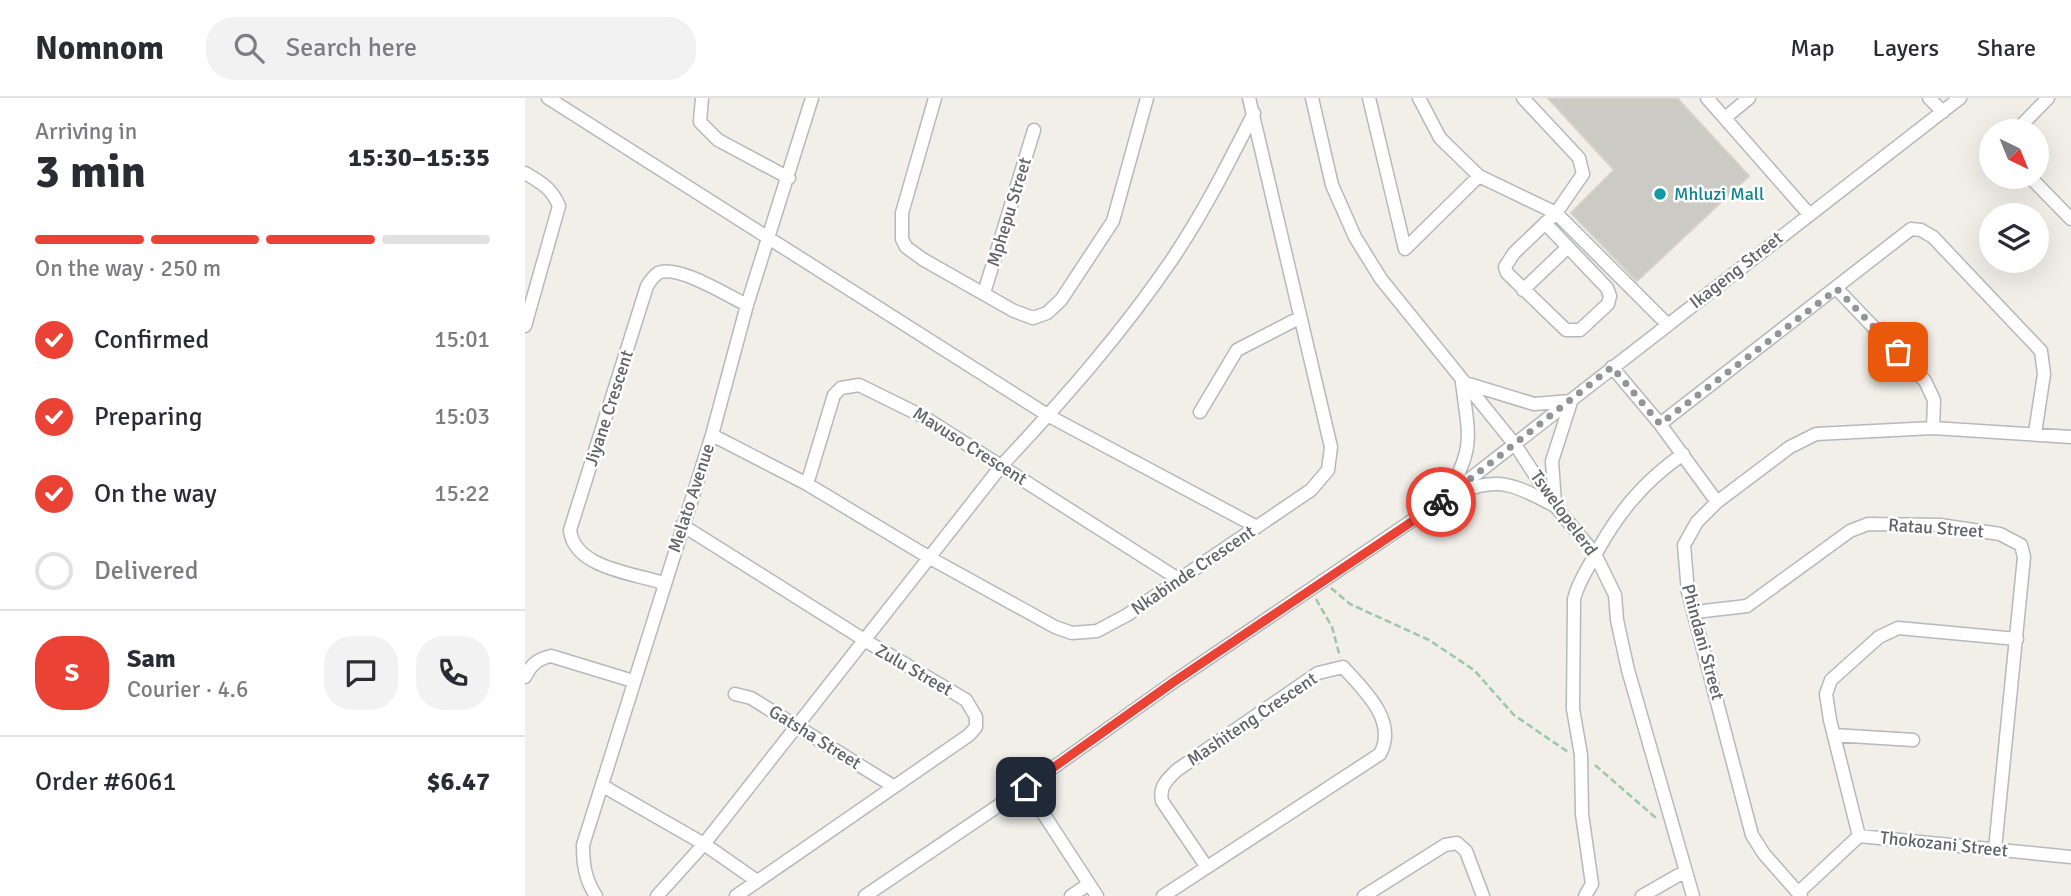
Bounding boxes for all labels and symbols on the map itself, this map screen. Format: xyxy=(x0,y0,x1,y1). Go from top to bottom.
north arrow xyxy=(1979,119,2049,189)
street label: Mphepu Street xyxy=(982,155,1036,269)
place label: Mhluzi Mall xyxy=(1674,183,1764,205)
marker: Mhluzi Mall xyxy=(1652,186,1668,202)
street label: Ikageng Street xyxy=(1685,227,1787,313)
pin xyxy=(1868,322,1928,382)
street label: Jiyane Crescent xyxy=(580,347,638,469)
street label: Mavuso Crescent xyxy=(909,402,1031,490)
street label: Melato Avenue xyxy=(663,441,719,555)
street label: Tswelopelerd xyxy=(1526,466,1602,560)
courier xyxy=(1406,467,1476,537)
street label: Ratau Street xyxy=(1887,514,1985,542)
street label: Nkabinde Crescent xyxy=(1127,520,1259,620)
street label: Phindani Street xyxy=(1677,582,1729,702)
street label: Zulu Street xyxy=(872,639,956,701)
street label: Mashiteng Crescent xyxy=(1183,667,1321,771)
street label: Gatsha Street xyxy=(765,700,865,774)
pin xyxy=(996,757,1056,817)
street label: Thokozani Street xyxy=(1879,826,2009,862)

